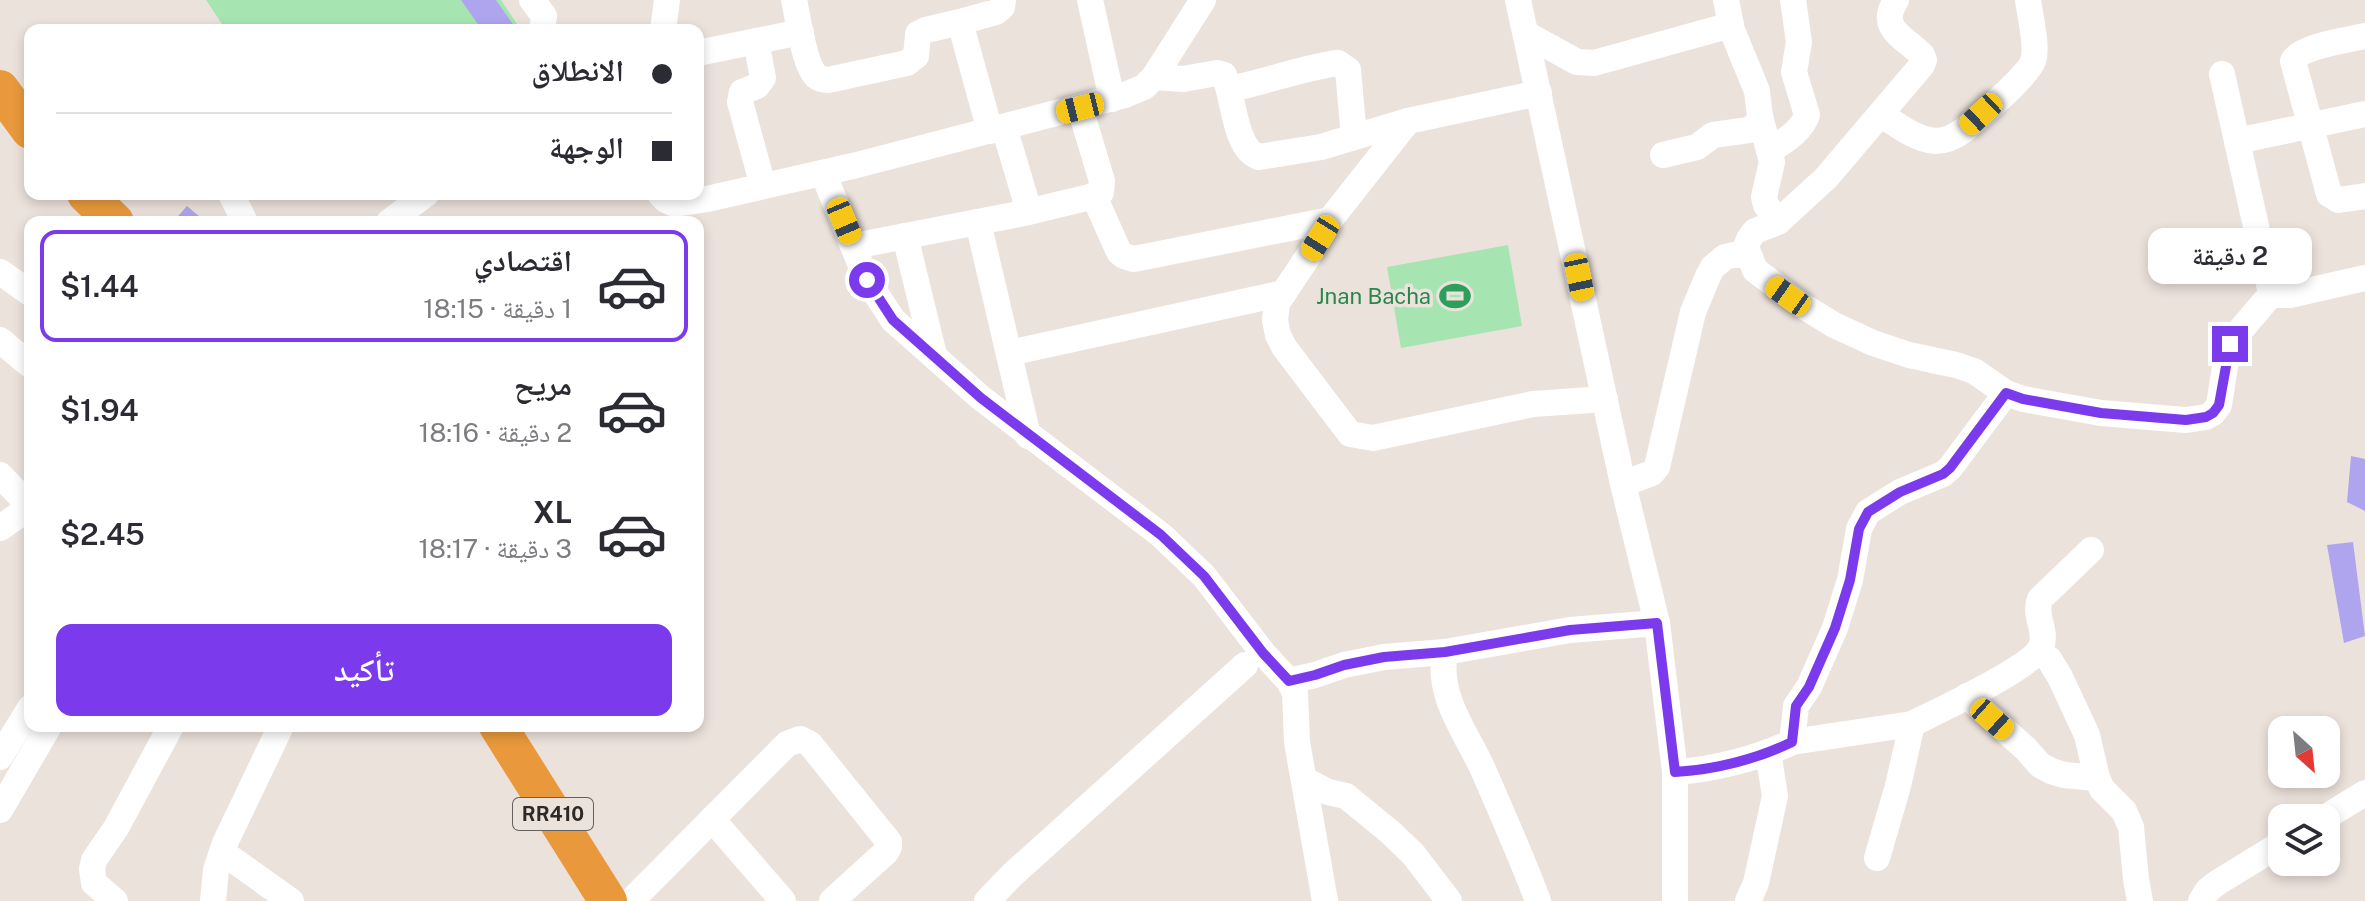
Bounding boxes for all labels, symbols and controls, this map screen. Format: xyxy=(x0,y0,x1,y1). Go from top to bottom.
text: الانطلاق xyxy=(531,52,624,88)
car xyxy=(1955,89,2007,139)
car xyxy=(1054,91,1106,125)
text: الوجهة xyxy=(549,129,624,165)
car xyxy=(824,194,864,248)
car xyxy=(1297,211,1343,265)
callout: 2 دقيقة xyxy=(2148,228,2312,284)
text: 2 دقيقة xyxy=(2192,240,2268,271)
text: اقتصادي xyxy=(474,242,572,278)
icon: car xyxy=(596,250,668,322)
car xyxy=(1562,251,1596,303)
route start xyxy=(849,262,885,298)
text: $1.44 xyxy=(60,268,139,304)
car xyxy=(1761,272,1815,320)
sports icon: Jnan Bacha xyxy=(1438,279,1472,313)
place label: Jnan Bacha xyxy=(1316,283,1431,309)
text: 1 دقيقة · 18:15 xyxy=(423,293,572,324)
route end xyxy=(2212,326,2248,362)
text: مريح xyxy=(514,366,572,402)
icon: car xyxy=(596,374,668,446)
text: $1.94 xyxy=(60,392,139,428)
text: 2 دقيقة · 18:16 xyxy=(419,417,572,448)
text: XL xyxy=(533,494,572,530)
icon: car xyxy=(596,498,668,570)
text: $2.45 xyxy=(60,516,145,552)
text: 3 دقيقة · 18:17 xyxy=(419,533,572,564)
button: تأكيد xyxy=(56,624,672,716)
car xyxy=(1966,694,2018,744)
north arrow xyxy=(2268,716,2340,788)
map controls xyxy=(2268,716,2340,876)
road number: RR410 xyxy=(513,798,593,830)
button: layers xyxy=(2268,804,2340,876)

